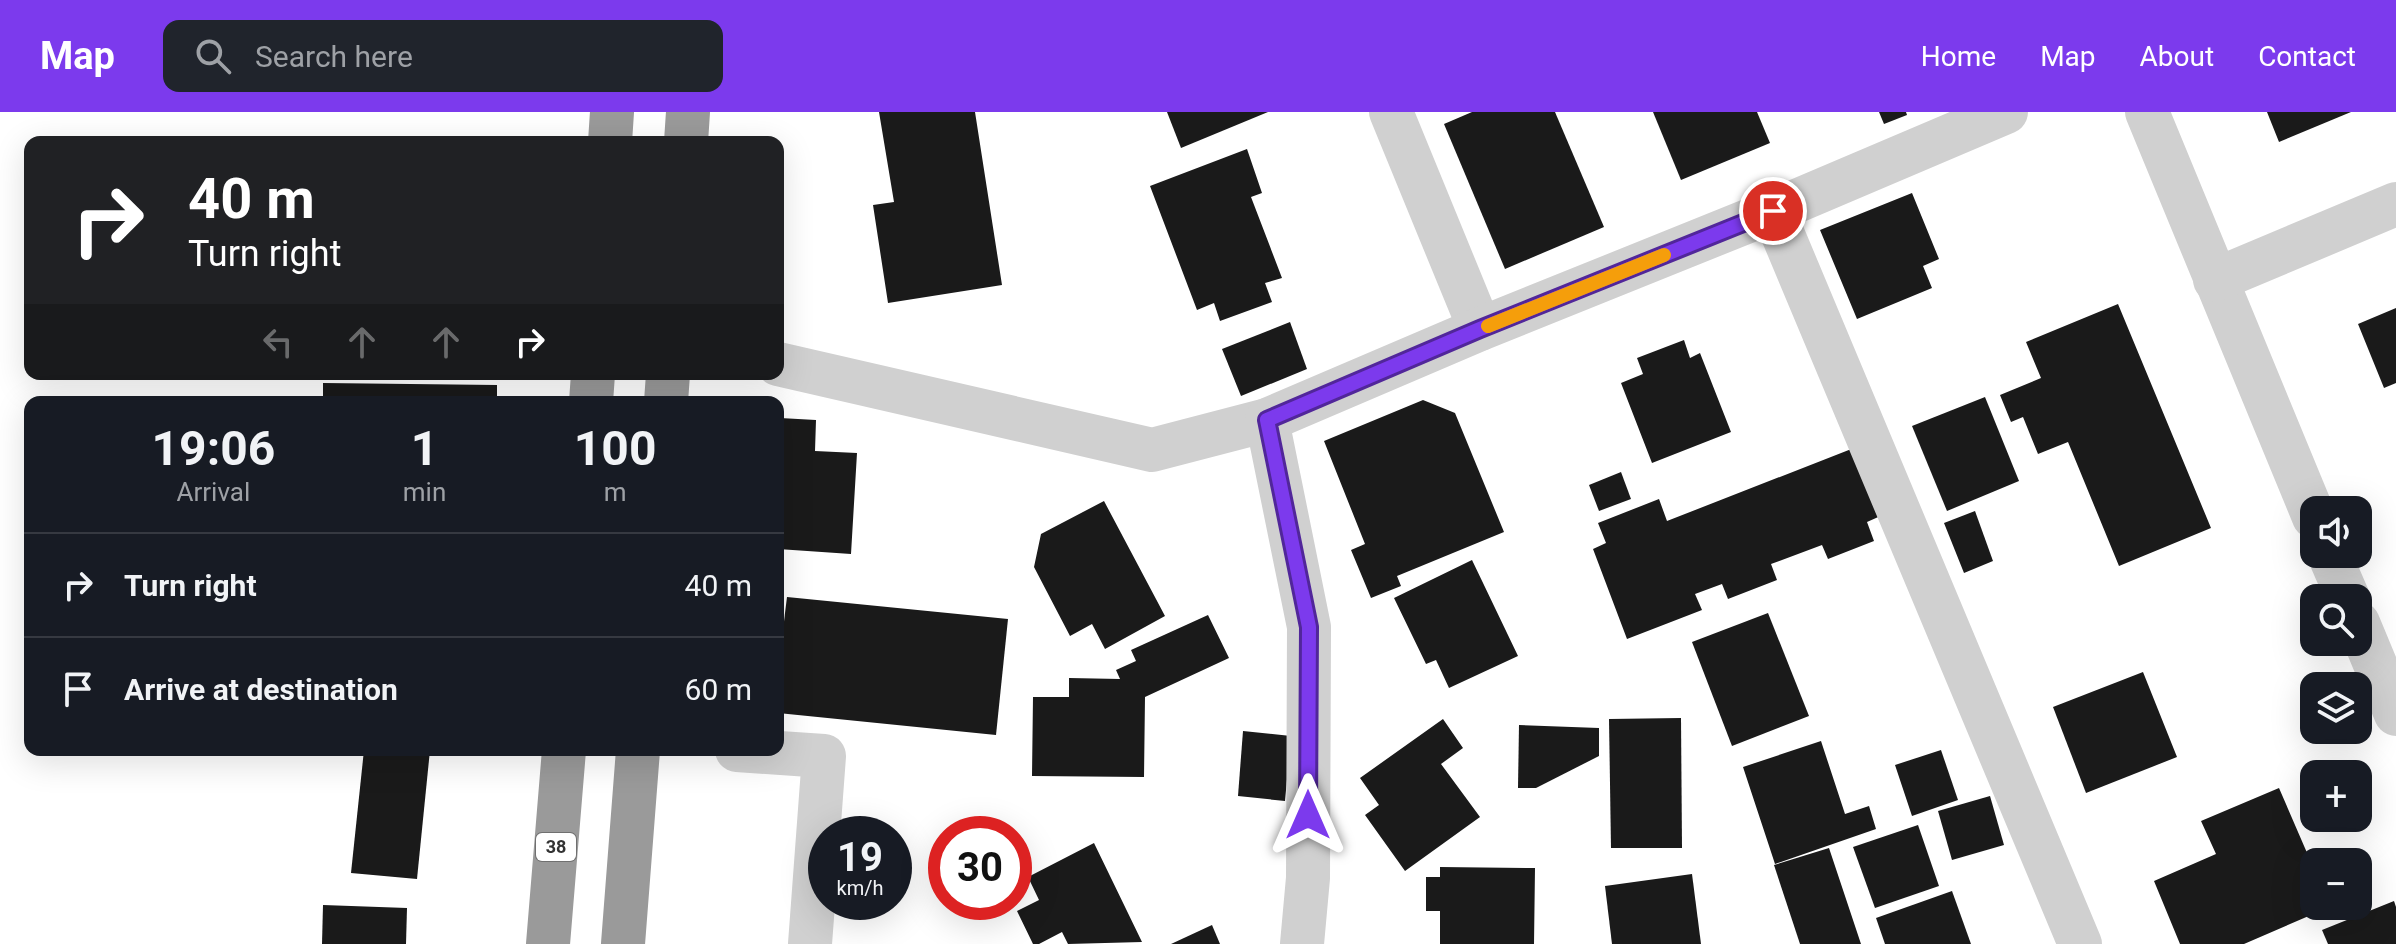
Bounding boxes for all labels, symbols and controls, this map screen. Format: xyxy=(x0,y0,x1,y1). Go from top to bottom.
search box xyxy=(163,20,723,92)
text: Map xyxy=(40,34,115,78)
icon: search xyxy=(191,34,235,78)
text: Search here xyxy=(255,39,413,74)
text: Home xyxy=(1921,40,1996,73)
text: Map xyxy=(2040,40,2096,73)
text: About xyxy=(2140,40,2214,73)
text: Contact xyxy=(2258,40,2356,73)
text: 40 m xyxy=(188,166,315,232)
icon: right xyxy=(56,168,160,272)
pin xyxy=(1739,177,1807,245)
icon: arrive xyxy=(1751,189,1795,233)
text: Turn right xyxy=(188,233,341,275)
icon: left xyxy=(256,320,300,364)
icon: ahead xyxy=(340,320,384,364)
icon: ahead xyxy=(424,320,468,364)
icon: right xyxy=(508,320,552,364)
text: 19:06 xyxy=(152,420,275,477)
text: 1 xyxy=(411,420,438,477)
text: 100 xyxy=(574,420,656,477)
text: Arrival xyxy=(177,477,250,507)
text: min xyxy=(403,477,446,507)
text: m xyxy=(604,477,627,507)
map controls xyxy=(2300,496,2372,920)
button: sound xyxy=(2300,496,2372,568)
icon: right xyxy=(56,563,100,607)
text: Turn right xyxy=(124,568,257,603)
text: 40 m xyxy=(685,568,752,603)
button: search xyxy=(2300,584,2372,656)
icon: arrive xyxy=(56,667,100,711)
text: Arrive at destination xyxy=(124,672,398,707)
text: 60 m xyxy=(685,672,752,707)
button: layers xyxy=(2300,672,2372,744)
button: + xyxy=(2300,760,2372,832)
position arrow xyxy=(1266,773,1350,857)
speed limit sign: 30 xyxy=(928,816,1032,920)
road number: 38 xyxy=(536,833,576,861)
text: 19 xyxy=(837,834,883,881)
button: − xyxy=(2300,848,2372,920)
text: km/h xyxy=(837,876,883,900)

